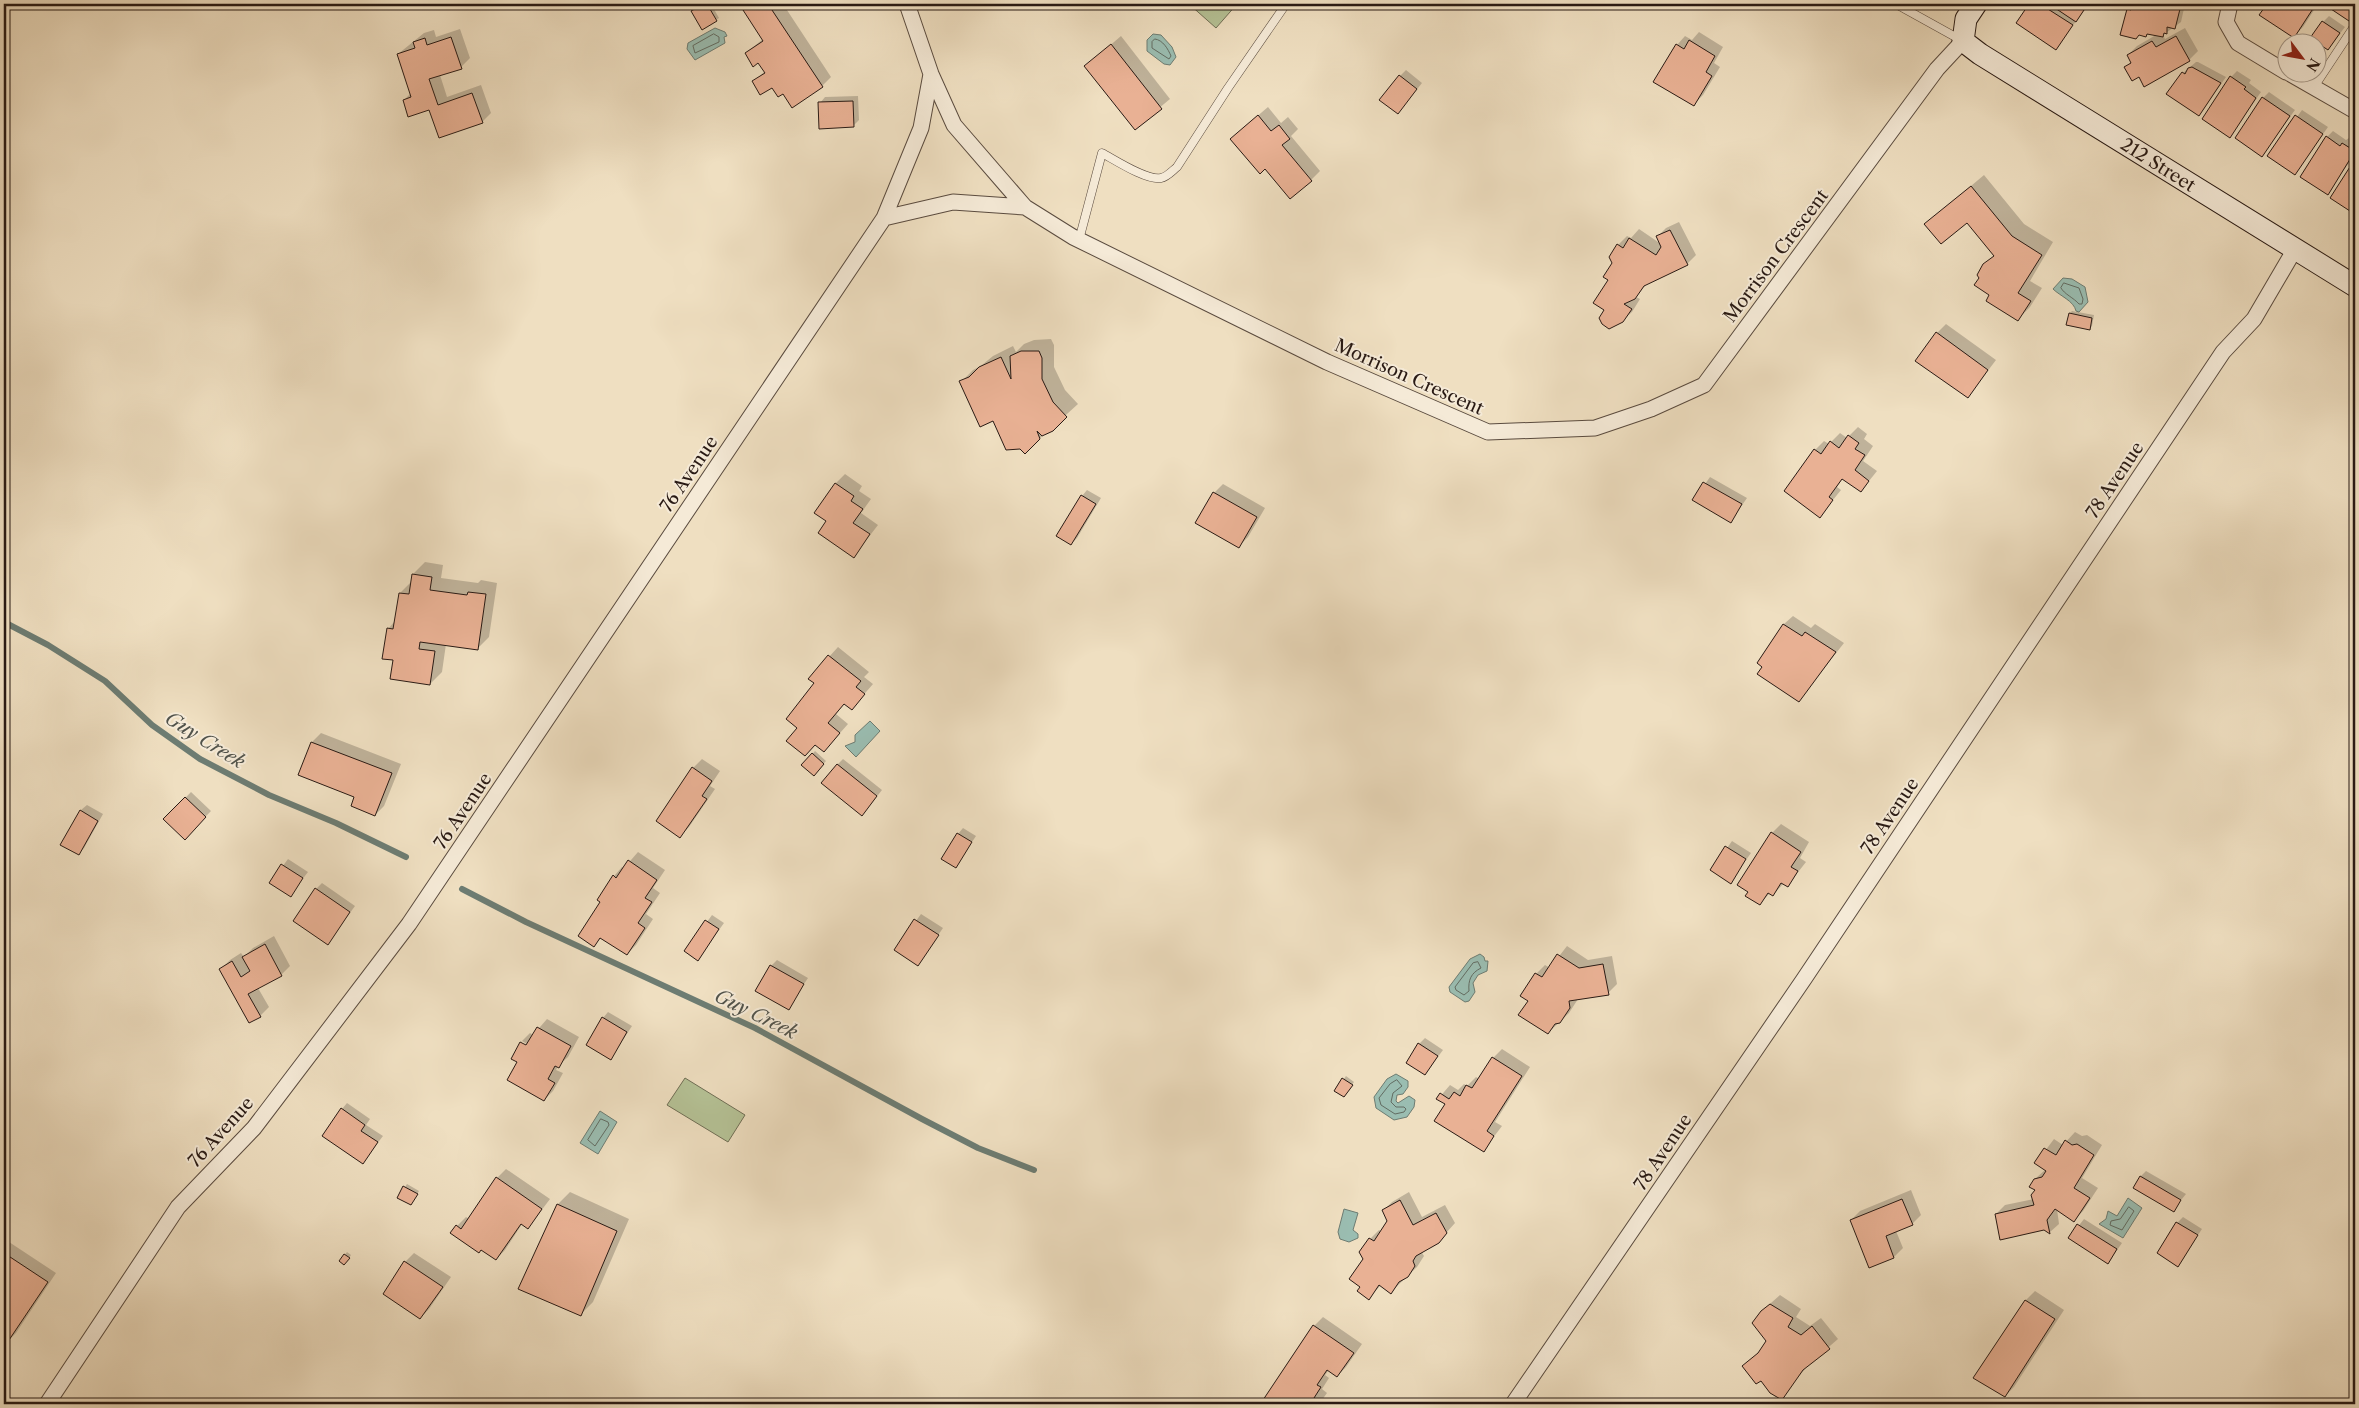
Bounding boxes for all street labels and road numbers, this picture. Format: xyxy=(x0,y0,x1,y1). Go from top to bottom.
street label: 212 Street xyxy=(2117,133,2200,197)
street label: Morrison Crescent xyxy=(1719,185,1834,327)
street label: Morrison Crescent xyxy=(1331,334,1487,420)
street label: 76 Avenue xyxy=(656,432,722,516)
street label: 78 Avenue xyxy=(2081,438,2149,522)
street label: 76 Avenue xyxy=(430,769,496,853)
street label: 78 Avenue xyxy=(1856,774,1924,858)
street label: 76 Avenue xyxy=(184,1092,258,1172)
street label: 78 Avenue xyxy=(1629,1110,1697,1194)

